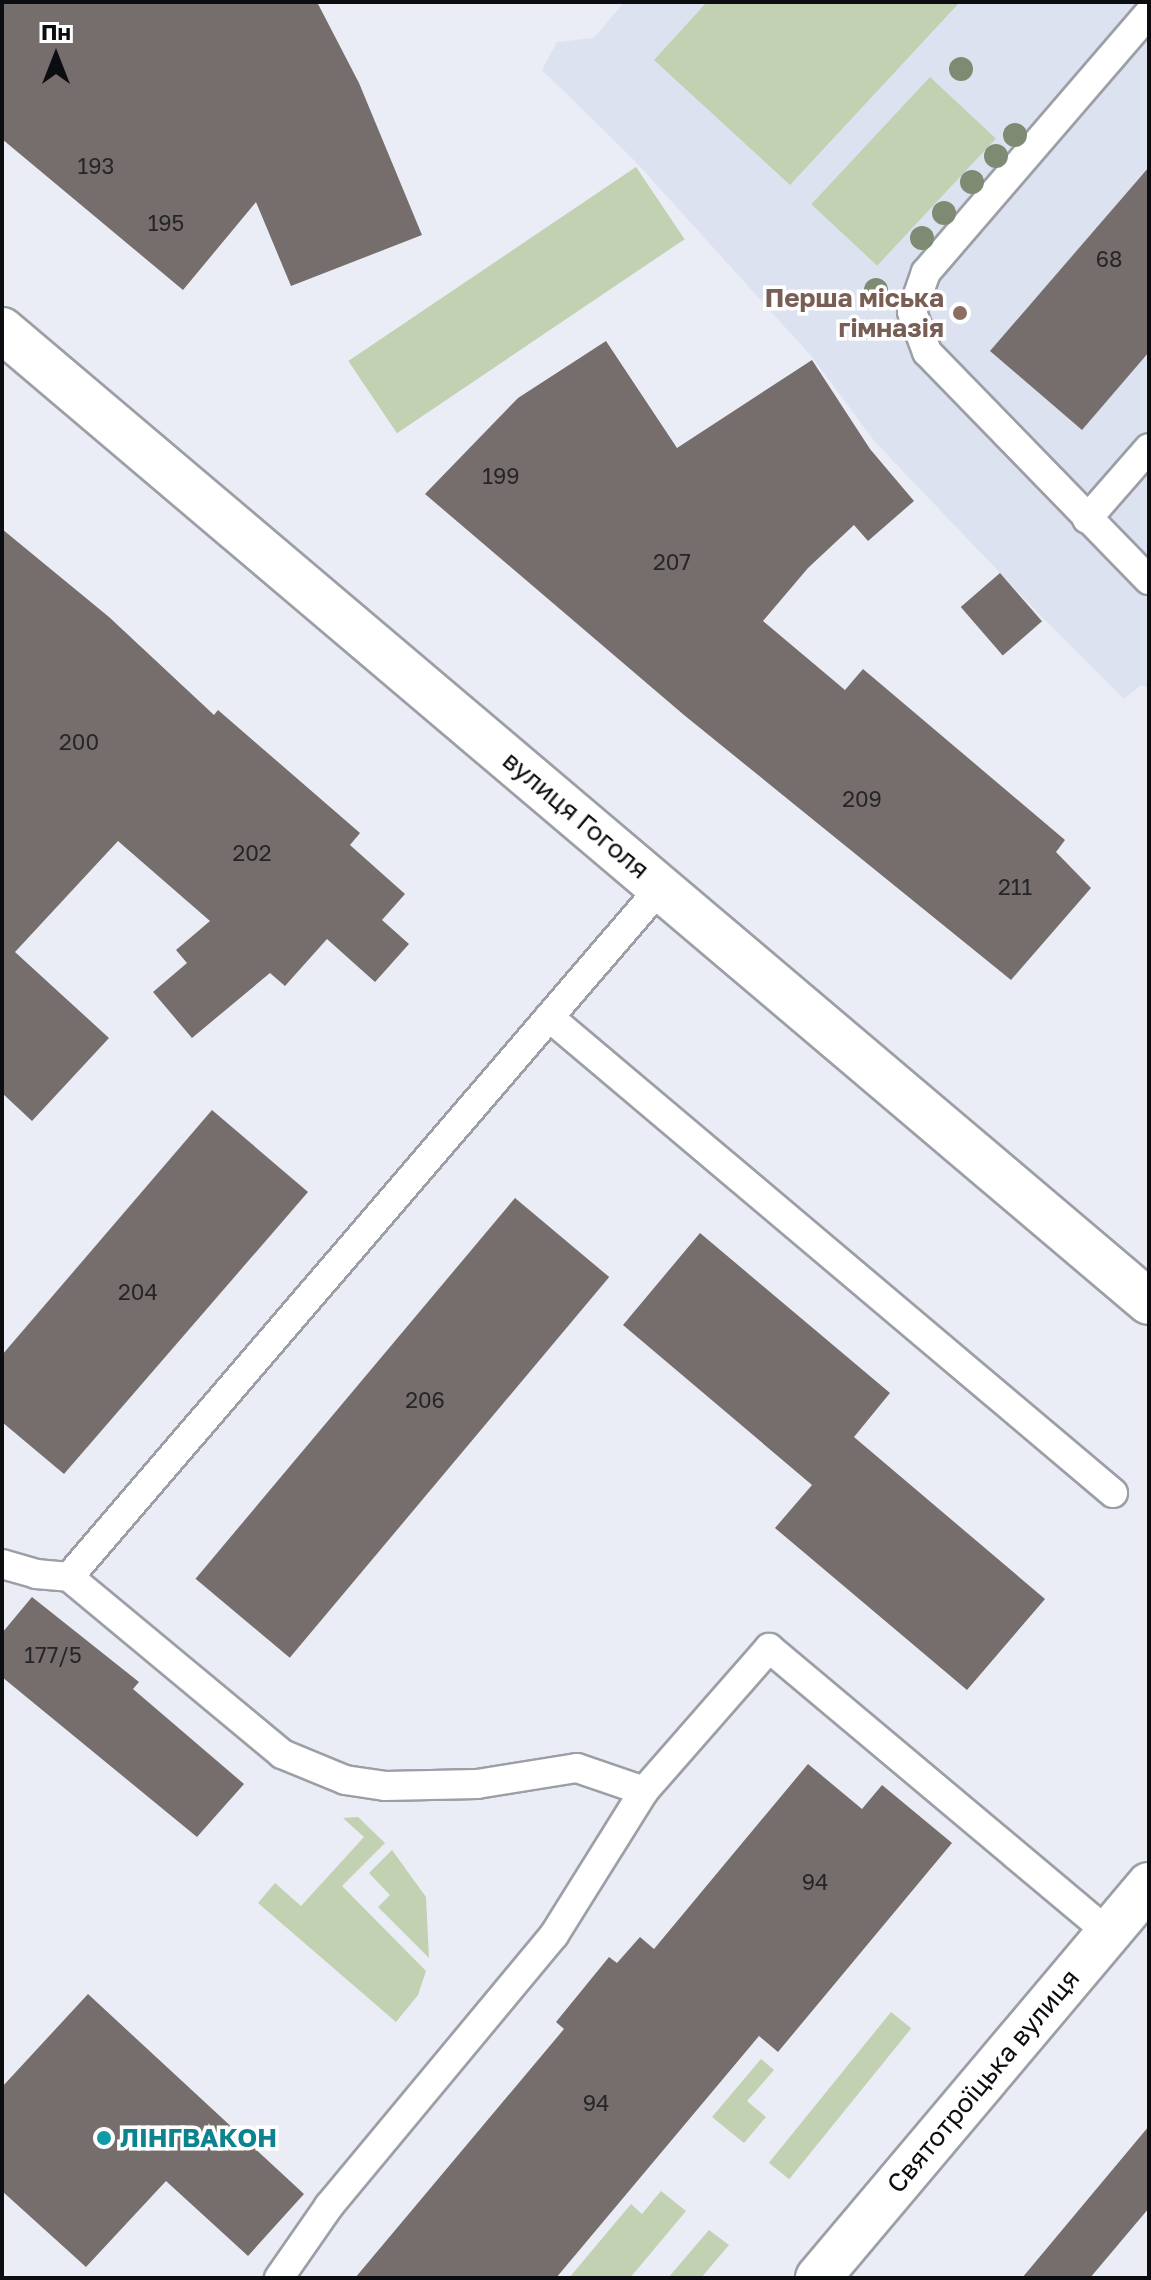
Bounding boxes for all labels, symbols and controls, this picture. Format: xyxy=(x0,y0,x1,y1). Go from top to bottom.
north arrow xyxy=(16,16,96,96)
text: Пн xyxy=(41,18,71,45)
house number: 193 xyxy=(78,153,114,179)
house number: 195 xyxy=(148,210,184,236)
house number: 68 xyxy=(1096,246,1122,272)
place label: Перша міська гімназія xyxy=(765,282,944,344)
marker: Перша міська гімназія xyxy=(951,304,969,322)
house number: 199 xyxy=(482,463,520,489)
house number: 207 xyxy=(653,549,691,575)
house number: 200 xyxy=(59,729,99,755)
street label: вулиця Гоголя xyxy=(497,745,655,885)
house number: 209 xyxy=(842,786,882,812)
house number: 202 xyxy=(232,840,272,866)
house number: 211 xyxy=(998,874,1032,900)
house number: 204 xyxy=(118,1279,158,1305)
house number: 206 xyxy=(405,1387,445,1413)
house number: 177/5 xyxy=(24,1642,82,1668)
house number: 94 xyxy=(802,1869,828,1895)
street label: Святотроїцька вулиця xyxy=(880,1963,1086,2199)
house number: 94 xyxy=(583,2090,609,2116)
place label: ЛІНГВАКОН xyxy=(120,2122,277,2154)
marker: ЛІНГВАКОН xyxy=(95,2129,113,2147)

